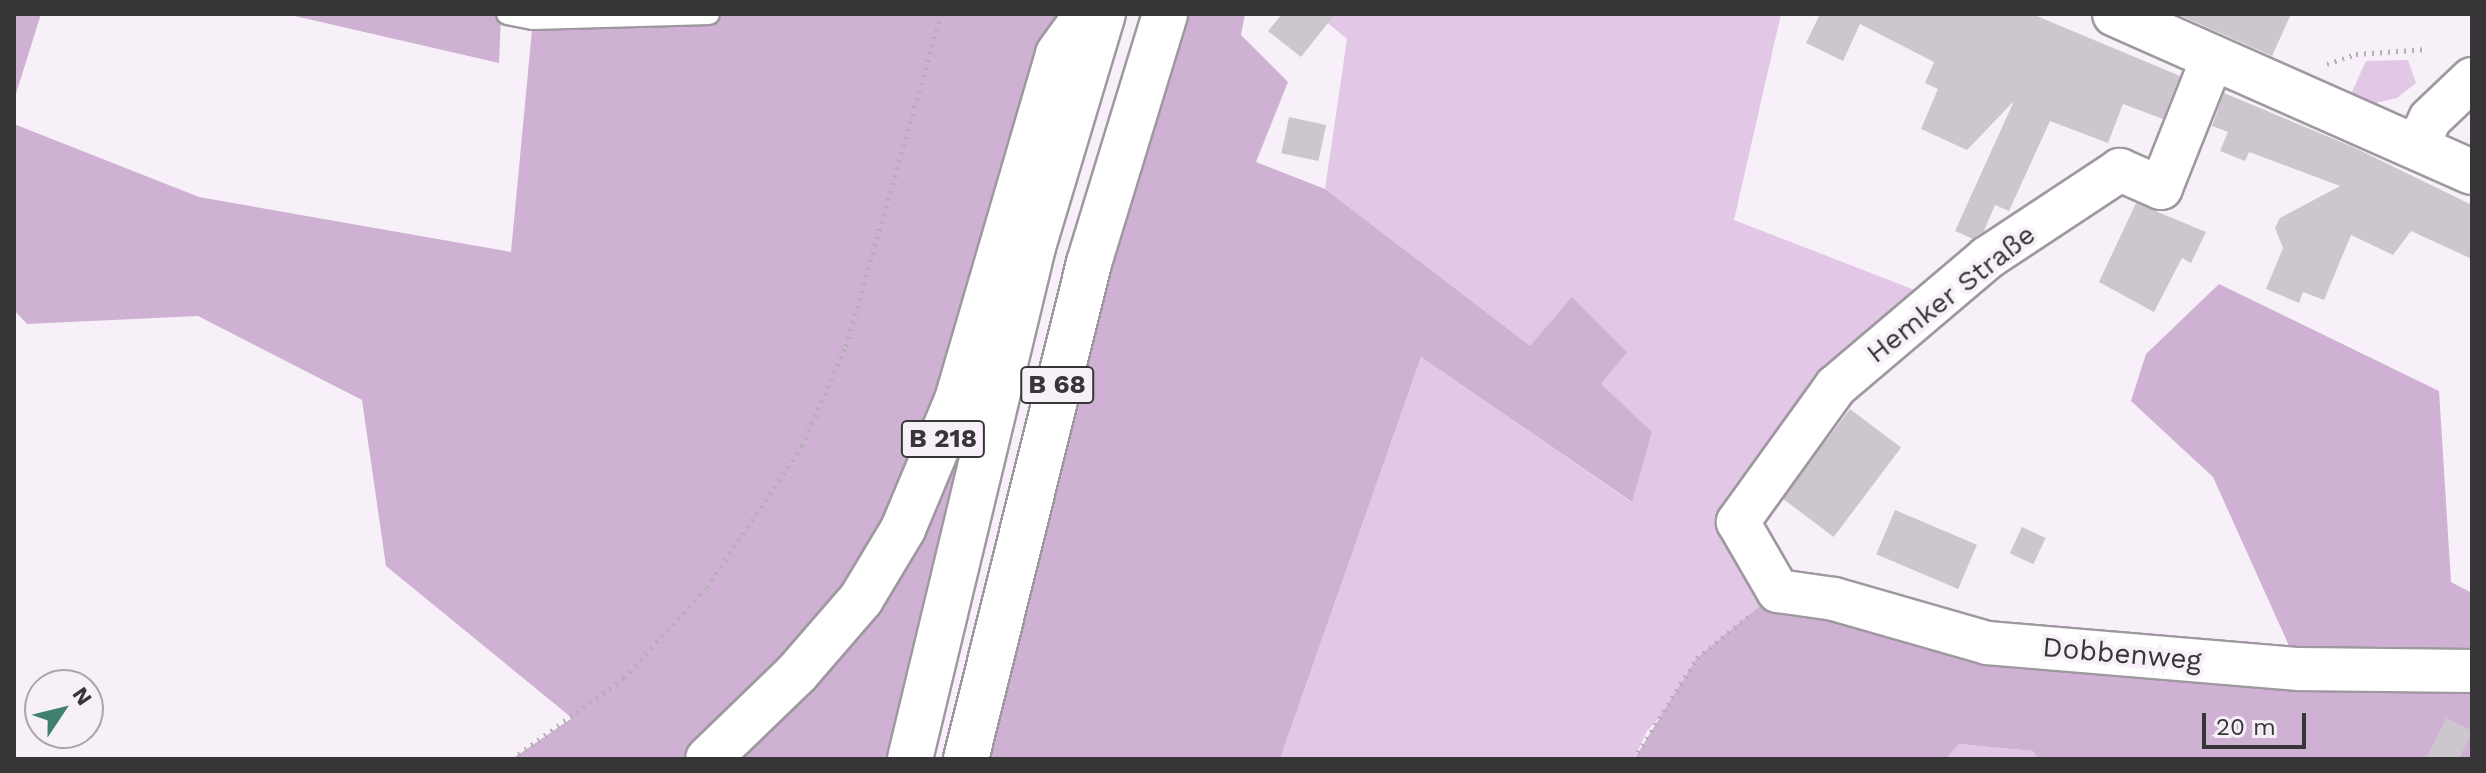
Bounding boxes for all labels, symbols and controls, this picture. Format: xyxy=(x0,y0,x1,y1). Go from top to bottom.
street label: Hemker Straße xyxy=(1860,217,2042,371)
road number: B 68 xyxy=(1019,363,1095,407)
road number: B 218 xyxy=(899,417,987,461)
street label: Dobbenweg xyxy=(2041,630,2203,678)
north arrow xyxy=(24,669,104,749)
text: N xyxy=(68,682,97,710)
scale bar xyxy=(2206,697,2310,747)
text: 20 m xyxy=(2216,713,2276,741)

